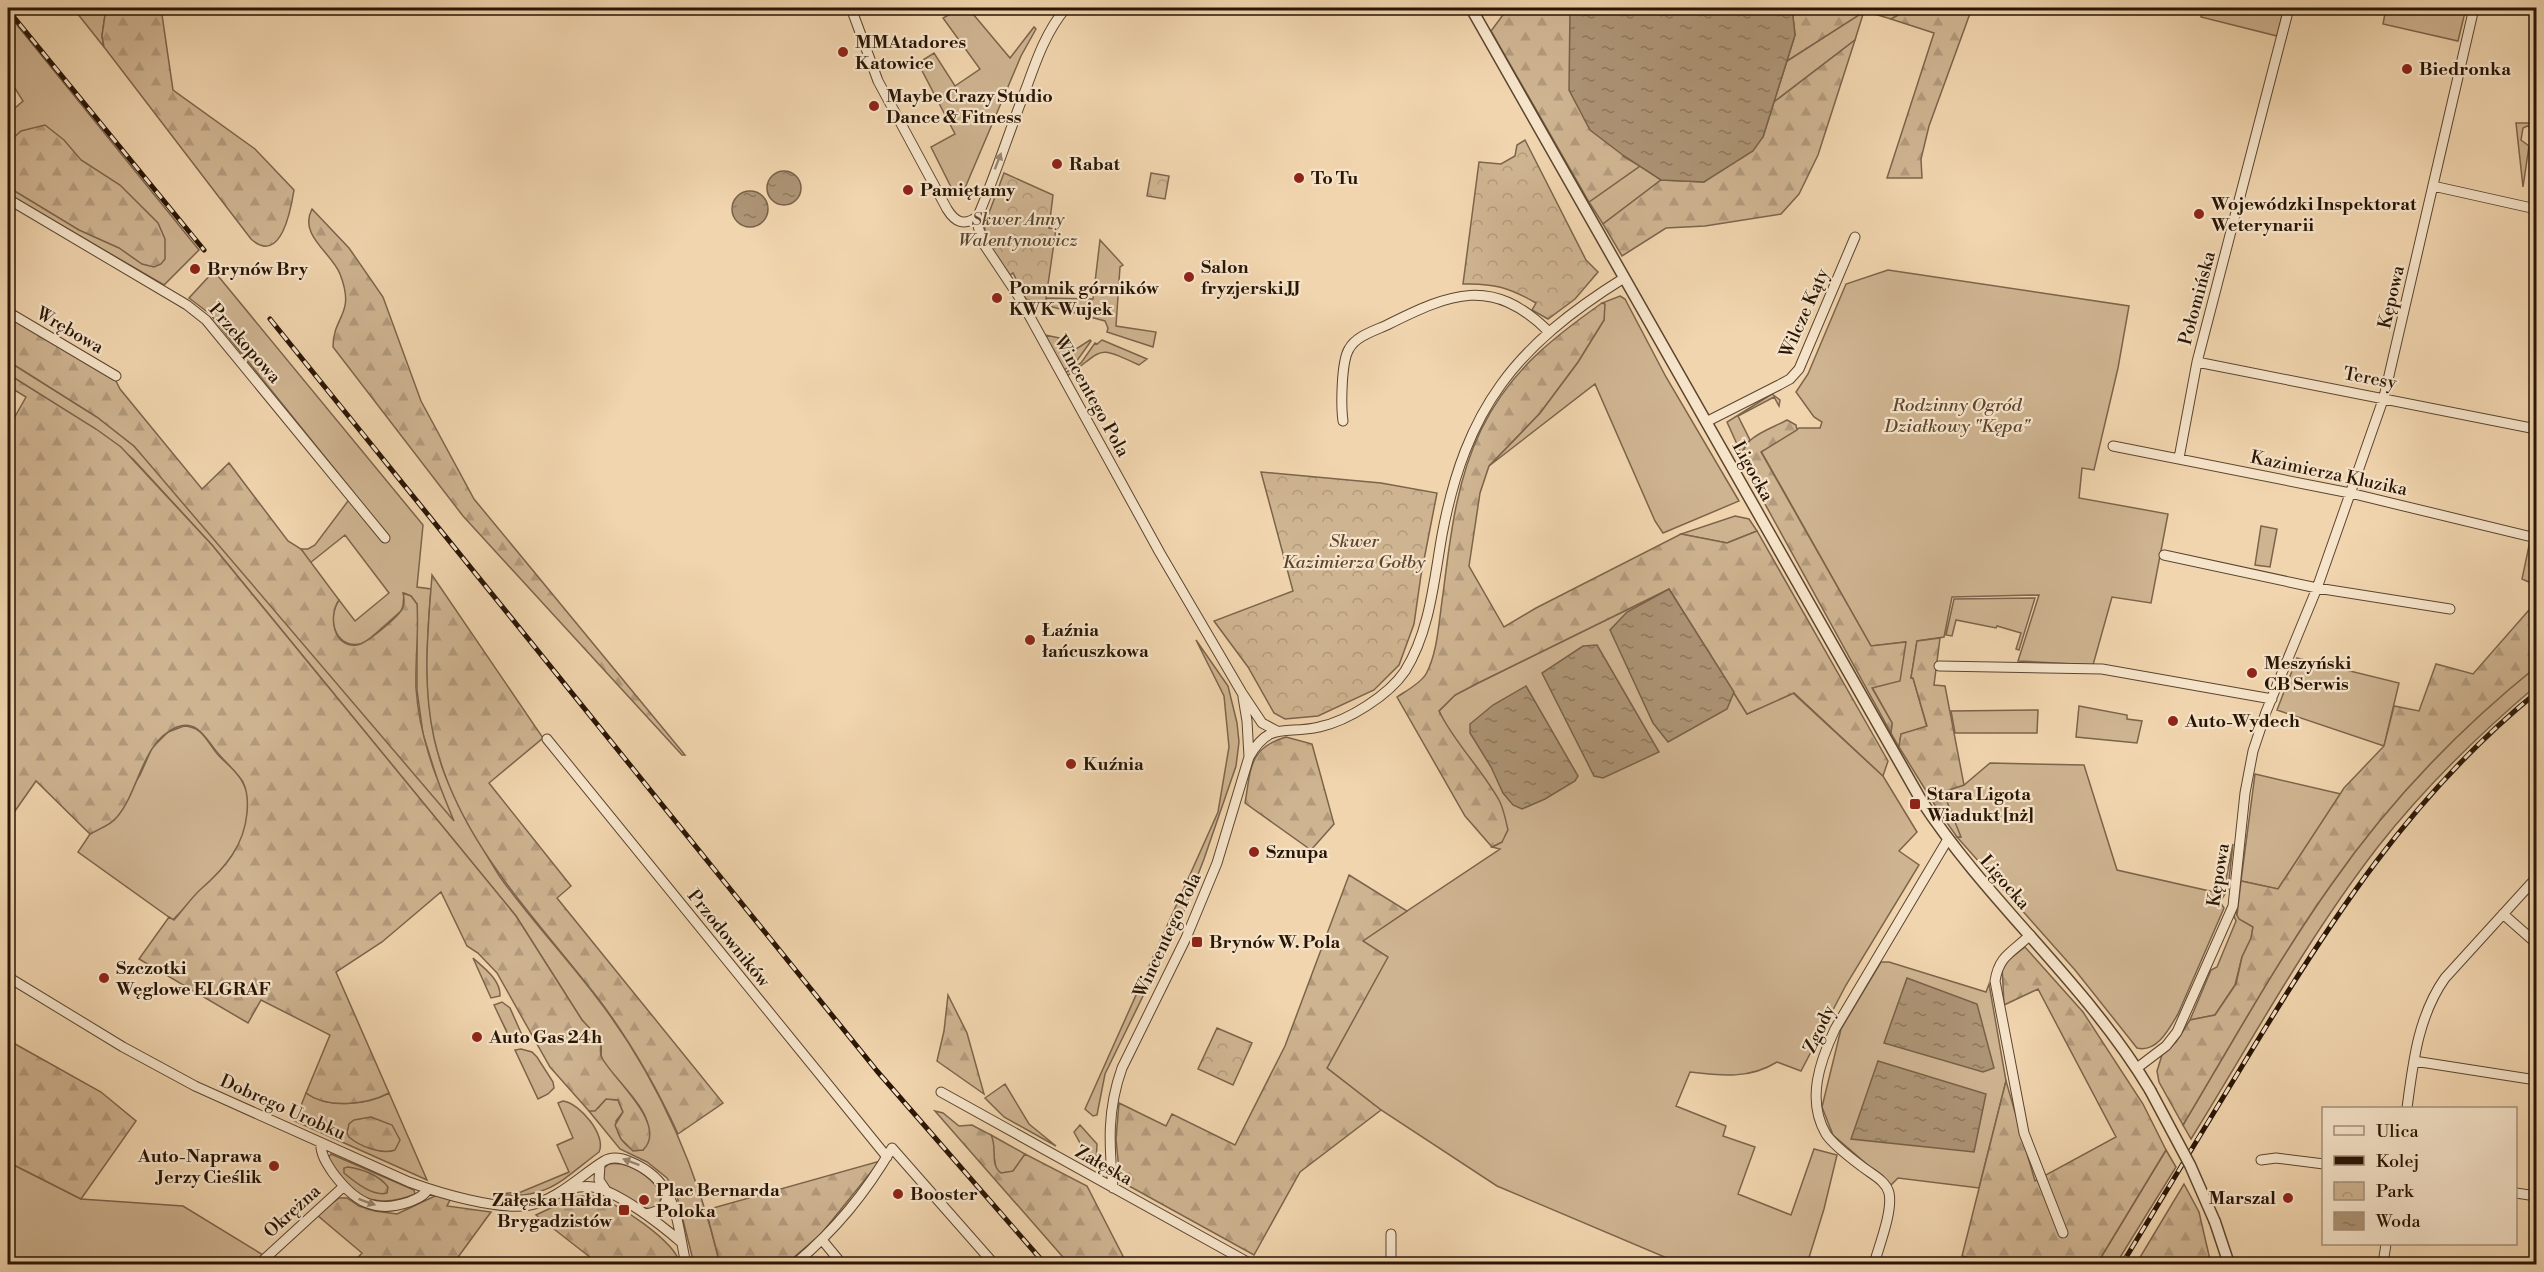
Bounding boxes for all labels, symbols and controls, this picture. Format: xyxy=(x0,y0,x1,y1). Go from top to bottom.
place label: MMAtadores Katowice xyxy=(855,31,966,75)
marker: MMAtadores Katowice xyxy=(836,45,850,59)
place label: Biedronka xyxy=(2419,58,2511,81)
marker: Biedronka xyxy=(2400,62,2414,76)
place label: Maybe Crazy Studio Dance & Fitness xyxy=(886,85,1053,129)
marker: Maybe Crazy Studio Dance & Fitness xyxy=(867,99,881,113)
one-way arrow xyxy=(994,152,1003,170)
place label: Rabat xyxy=(1069,153,1120,176)
marker: Rabat xyxy=(1050,157,1064,171)
place label: To Tu xyxy=(1311,167,1358,190)
marker: To Tu xyxy=(1292,171,1306,185)
place label: Pamiętamy xyxy=(920,179,1016,202)
marker: Pamiętamy xyxy=(901,183,915,197)
place label: Wojewódzki Inspektorat Weterynarii xyxy=(2210,193,2417,237)
marker: Wojewódzki Inspektorat Weterynarii xyxy=(2192,207,2206,221)
park label: Skwer Anny Walentynowicz xyxy=(958,208,1078,252)
street label: Połomińska xyxy=(2174,248,2221,348)
place label: Salon fryzjerski JJ xyxy=(1201,256,1300,300)
place label: Brynów Bry xyxy=(207,258,309,281)
marker: Brynów Bry xyxy=(188,262,202,276)
street label: Kępowa xyxy=(2373,262,2410,331)
street label: Wilcze Kąty xyxy=(1774,265,1834,362)
marker: Salon fryzjerski JJ xyxy=(1182,270,1196,284)
place label: Pomnik górników KWK Wujek xyxy=(1009,277,1159,321)
marker: Pomnik górników KWK Wujek xyxy=(990,291,1004,305)
street label: Przekopowa xyxy=(203,298,286,389)
street label: Wrębowa xyxy=(31,301,108,359)
street label: Wincentego Pola xyxy=(1048,331,1135,462)
street label: Teresy xyxy=(2341,362,2399,395)
park label: Rodzinny Ogród Działkowy "Kępa" xyxy=(1883,394,2032,438)
street label: Ligocka xyxy=(1727,437,1779,506)
street label: Kazimierza Kluzika xyxy=(2248,446,2410,502)
park label: Skwer Kazimierza Gołby xyxy=(1282,530,1426,574)
place label: Łaźnia łańcuszkowa xyxy=(1042,619,1149,663)
marker: Łaźnia łańcuszkowa xyxy=(1023,633,1037,647)
place label: Meszyński CB Serwis xyxy=(2264,652,2352,696)
marker: Meszyński CB Serwis xyxy=(2245,666,2259,680)
place label: Auto-Wydech xyxy=(2184,710,2300,733)
marker: Auto-Wydech xyxy=(2166,714,2180,728)
place label: Kuźnia xyxy=(1083,753,1144,776)
marker: Kuźnia xyxy=(1064,757,1078,771)
place label: Stara Ligota Wiadukt [nż] xyxy=(1926,783,2034,827)
marker: Stara Ligota Wiadukt [nż] xyxy=(1908,797,1922,811)
place label: Sznupa xyxy=(1266,841,1328,864)
street label: Kępowa xyxy=(2202,841,2235,908)
marker: Sznupa xyxy=(1247,845,1261,859)
street label: Ligocka xyxy=(1974,850,2035,915)
street label: Wincentego Pola xyxy=(1128,868,1207,1002)
street label: Przodowników xyxy=(682,885,775,992)
place label: Brynów W. Pola xyxy=(1209,931,1341,954)
marker: Brynów W. Pola xyxy=(1190,935,1204,949)
place label: Szczotki Węglowe ELGRAF xyxy=(115,957,271,1001)
marker: Szczotki Węglowe ELGRAF xyxy=(97,971,111,985)
street label: Zgody xyxy=(1798,1001,1841,1057)
place label: Auto Gas 24h xyxy=(488,1026,602,1049)
marker: Auto Gas 24h xyxy=(470,1030,484,1044)
street label: Dobrego Urobku xyxy=(216,1069,350,1146)
legend xyxy=(2322,1107,2517,1245)
text: Ulica xyxy=(2376,1120,2420,1143)
street label: Załęska xyxy=(1071,1140,1137,1191)
place label: Auto-Naprawa Jerzy Cieślik xyxy=(137,1145,263,1189)
text: Kolej xyxy=(2376,1150,2419,1173)
one-way arrow xyxy=(622,1157,640,1167)
marker: Auto-Naprawa Jerzy Cieślik xyxy=(267,1159,281,1173)
street label: Okrężna xyxy=(259,1179,326,1243)
place label: Plac Bernarda Poloka xyxy=(656,1179,780,1223)
text: Park xyxy=(2376,1180,2415,1203)
place label: Booster xyxy=(910,1183,978,1206)
marker: Booster xyxy=(891,1187,905,1201)
place label: Marszal xyxy=(2209,1187,2276,1210)
place label: Załęska Hałda Brygadzistów xyxy=(492,1189,613,1233)
marker: Marszal xyxy=(2281,1191,2295,1205)
marker: Plac Bernarda Poloka xyxy=(637,1193,651,1207)
one-way arrow xyxy=(358,1198,376,1208)
marker: Załęska Hałda Brygadzistów xyxy=(617,1203,631,1217)
text: Woda xyxy=(2375,1210,2421,1233)

